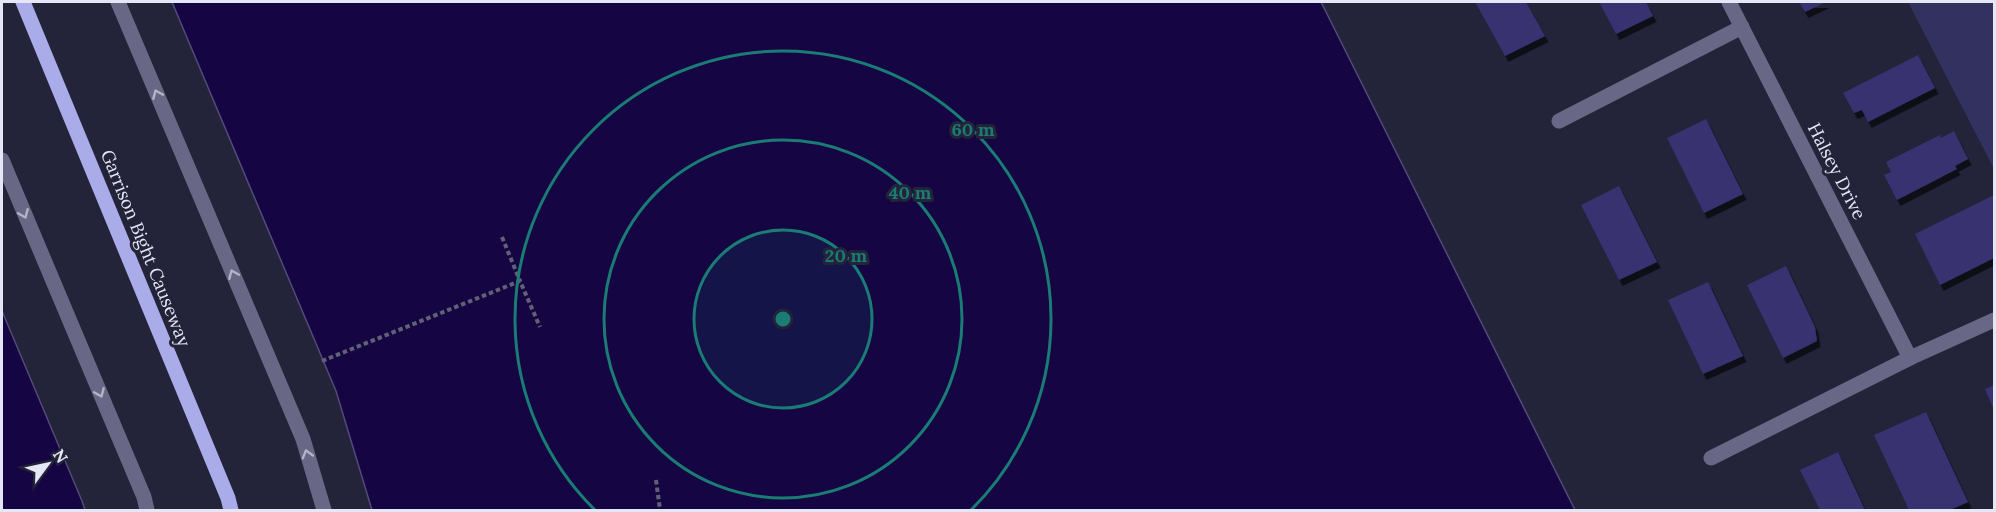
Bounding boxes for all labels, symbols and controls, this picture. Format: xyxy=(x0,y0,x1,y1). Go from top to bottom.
one-way arrow xyxy=(153,90,165,101)
text: 60 m xyxy=(951,118,995,141)
street label: Halsey Drive xyxy=(1803,119,1871,223)
street label: Garrison Bight Causeway xyxy=(96,146,196,350)
text: 40 m xyxy=(889,181,932,204)
one-way arrow xyxy=(17,207,29,218)
text: 20 m xyxy=(825,244,868,267)
one-way arrow xyxy=(228,269,240,280)
centre of rings xyxy=(773,309,793,329)
one-way arrow xyxy=(93,387,105,398)
north arrow xyxy=(18,434,78,494)
text: N xyxy=(49,445,72,466)
one-way arrow xyxy=(302,449,314,460)

